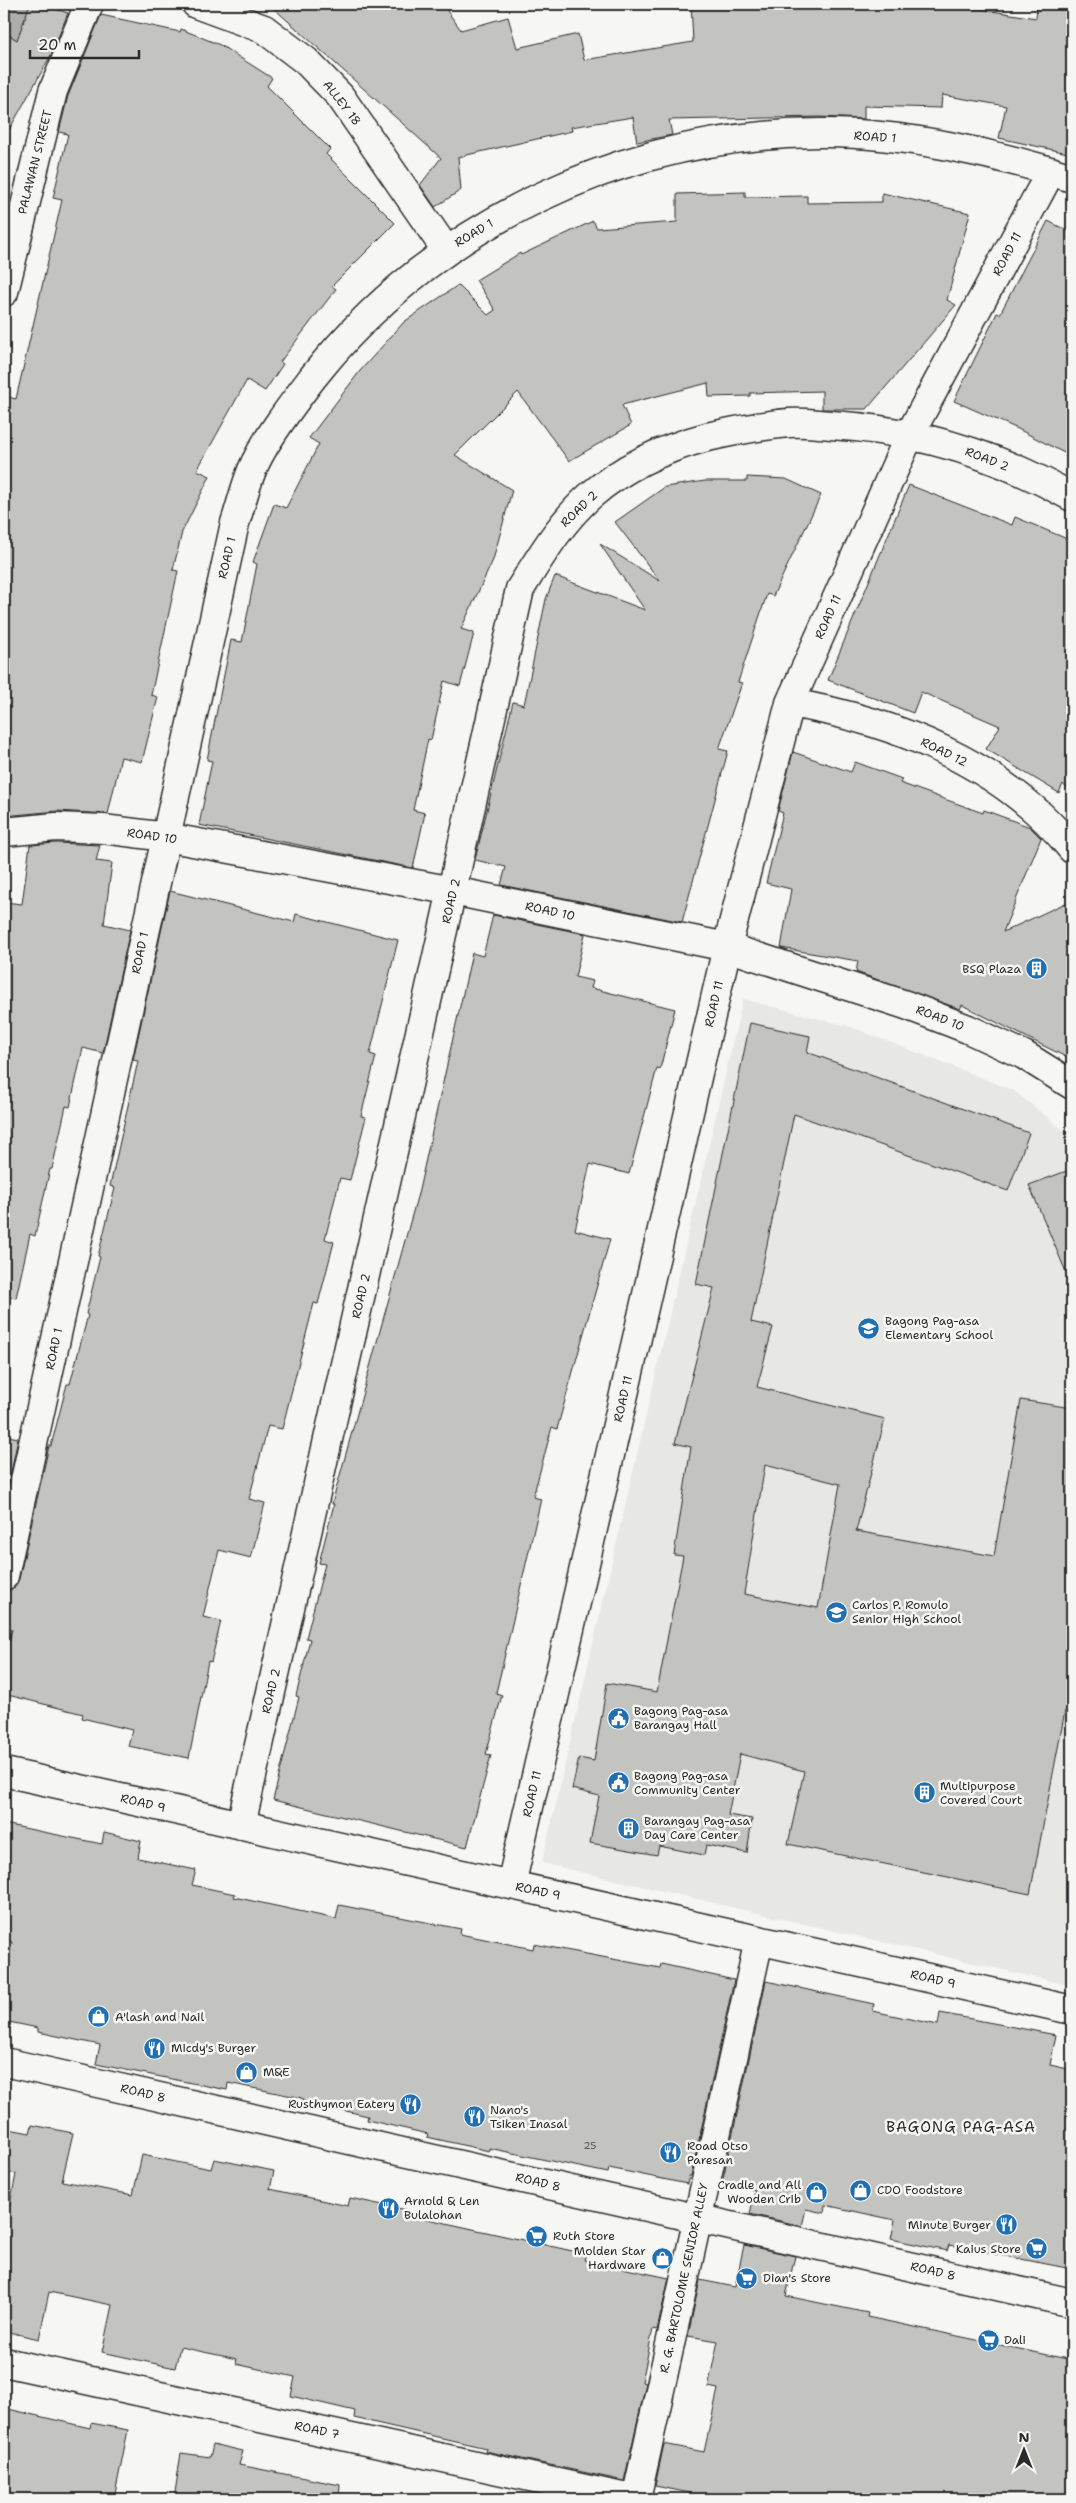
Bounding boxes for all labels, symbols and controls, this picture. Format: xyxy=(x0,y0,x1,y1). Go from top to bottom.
scale bar xyxy=(30,28,139,60)
text: 20 m xyxy=(38,35,77,55)
street label: ALLEY 18 xyxy=(319,77,365,129)
street label: PALAWAN STREET xyxy=(14,108,56,216)
street label: ROAD 1 xyxy=(853,128,897,146)
street label: ROAD 1 xyxy=(452,215,496,251)
street label: ROAD 11 xyxy=(989,229,1025,279)
street label: ROAD 2 xyxy=(963,443,1011,475)
street label: ROAD 2 xyxy=(557,487,601,531)
street label: ROAD 1 xyxy=(214,536,240,580)
street label: ROAD 11 xyxy=(811,592,845,642)
street label: ROAD 12 xyxy=(918,734,970,770)
street label: ROAD 10 xyxy=(126,825,178,847)
street label: ROAD 2 xyxy=(438,877,464,925)
street label: ROAD 10 xyxy=(524,898,576,924)
street label: ROAD 1 xyxy=(128,931,152,975)
building icon: BSQ Plaza xyxy=(1025,957,1049,981)
place label: BSQ Plaza xyxy=(962,961,1022,977)
street label: ROAD 11 xyxy=(701,979,727,1029)
street label: ROAD 10 xyxy=(914,1001,966,1035)
street label: ROAD 2 xyxy=(348,1272,374,1320)
place label: Bagong Pag-asa Elementary School xyxy=(885,1313,993,1343)
school or university icon: Bagong Pag-asa Elementary School xyxy=(857,1316,881,1340)
street label: ROAD 1 xyxy=(42,1327,66,1371)
street label: ROAD 11 xyxy=(610,1374,636,1424)
place label: Carlos P. Romulo Senior High School xyxy=(852,1597,961,1627)
school or university icon: Carlos P. Romulo Senior High School xyxy=(824,1600,848,1624)
street label: ROAD 2 xyxy=(258,1667,284,1715)
place label: Bagong Pag-asa Barangay Hall xyxy=(634,1703,729,1733)
public building icon: Bagong Pag-asa Barangay Hall xyxy=(606,1706,630,1730)
place label: Bagong Pag-asa Community Center xyxy=(634,1768,741,1798)
street label: ROAD 11 xyxy=(519,1769,545,1819)
public building icon: Bagong Pag-asa Community Center xyxy=(606,1771,630,1795)
place label: Multipurpose Covered Court xyxy=(940,1778,1022,1808)
building icon: Multipurpose Covered Court xyxy=(912,1781,936,1805)
street label: ROAD 9 xyxy=(119,1790,167,1816)
place label: Barangay Pag-asa Day Care Center xyxy=(644,1813,750,1843)
building icon: Barangay Pag-asa Day Care Center xyxy=(616,1816,640,1840)
street label: ROAD 9 xyxy=(514,1878,562,1904)
street label: ROAD 9 xyxy=(909,1966,957,1992)
shop icon: A'lash and Nail xyxy=(87,2005,111,2029)
place label: A'lash and Nail xyxy=(115,2009,204,2025)
restaurant icon: Micdy's Burger xyxy=(143,2036,167,2060)
place label: Micdy's Burger xyxy=(171,2040,257,2056)
shop icon: M&E xyxy=(235,2060,259,2084)
place label: M&E xyxy=(263,2064,290,2080)
street label: ROAD 8 xyxy=(119,2080,167,2106)
restaurant icon: Rusthymon Eatery xyxy=(399,2092,423,2116)
place label: Rusthymon Eatery xyxy=(288,2096,395,2112)
place label: Nano's Tsiken Inasal xyxy=(490,2102,568,2132)
restaurant icon: Nano's Tsiken Inasal xyxy=(462,2105,486,2129)
district label: BAGONG PAG-ASA xyxy=(886,2117,1036,2137)
place label: Road Otso Paresan xyxy=(687,2138,748,2168)
house number: 25 xyxy=(584,2139,596,2152)
restaurant icon: Road Otso Paresan xyxy=(659,2141,683,2165)
street label: ROAD 8 xyxy=(514,2169,562,2195)
place label: Cradle and All Wooden Crib xyxy=(718,2177,801,2207)
shop icon: CDO Foodstore xyxy=(849,2178,873,2202)
shop icon: Cradle and All Wooden Crib xyxy=(805,2180,829,2204)
street label: R. G. BARTOLOME SENIOR ALLEY xyxy=(656,2181,712,2375)
place label: CDO Foodstore xyxy=(877,2182,963,2198)
place label: Arnold & Len Bulalohan xyxy=(404,2193,479,2223)
restaurant icon: Arnold & Len Bulalohan xyxy=(376,2196,400,2220)
restaurant icon: Minute Burger xyxy=(995,2213,1019,2237)
place label: Minute Burger xyxy=(908,2217,991,2233)
supermarket icon: Ruth Store xyxy=(525,2224,549,2248)
place label: Ruth Store xyxy=(553,2228,615,2244)
supermarket icon: Kaius Store xyxy=(1025,2237,1049,2261)
place label: Kaius Store xyxy=(956,2241,1021,2257)
place label: Molden Star Hardware xyxy=(574,2243,646,2273)
shop icon: Molden Star Hardware xyxy=(650,2246,674,2270)
street label: ROAD 8 xyxy=(909,2258,957,2284)
supermarket icon: Dian's Store xyxy=(735,2266,759,2290)
place label: Dian's Store xyxy=(763,2270,831,2286)
supermarket icon: Dali xyxy=(976,2328,1000,2352)
place label: Dali xyxy=(1004,2332,1026,2348)
street label: ROAD 7 xyxy=(293,2417,341,2443)
north arrow xyxy=(998,2426,1048,2476)
text: N xyxy=(1018,2428,1030,2446)

